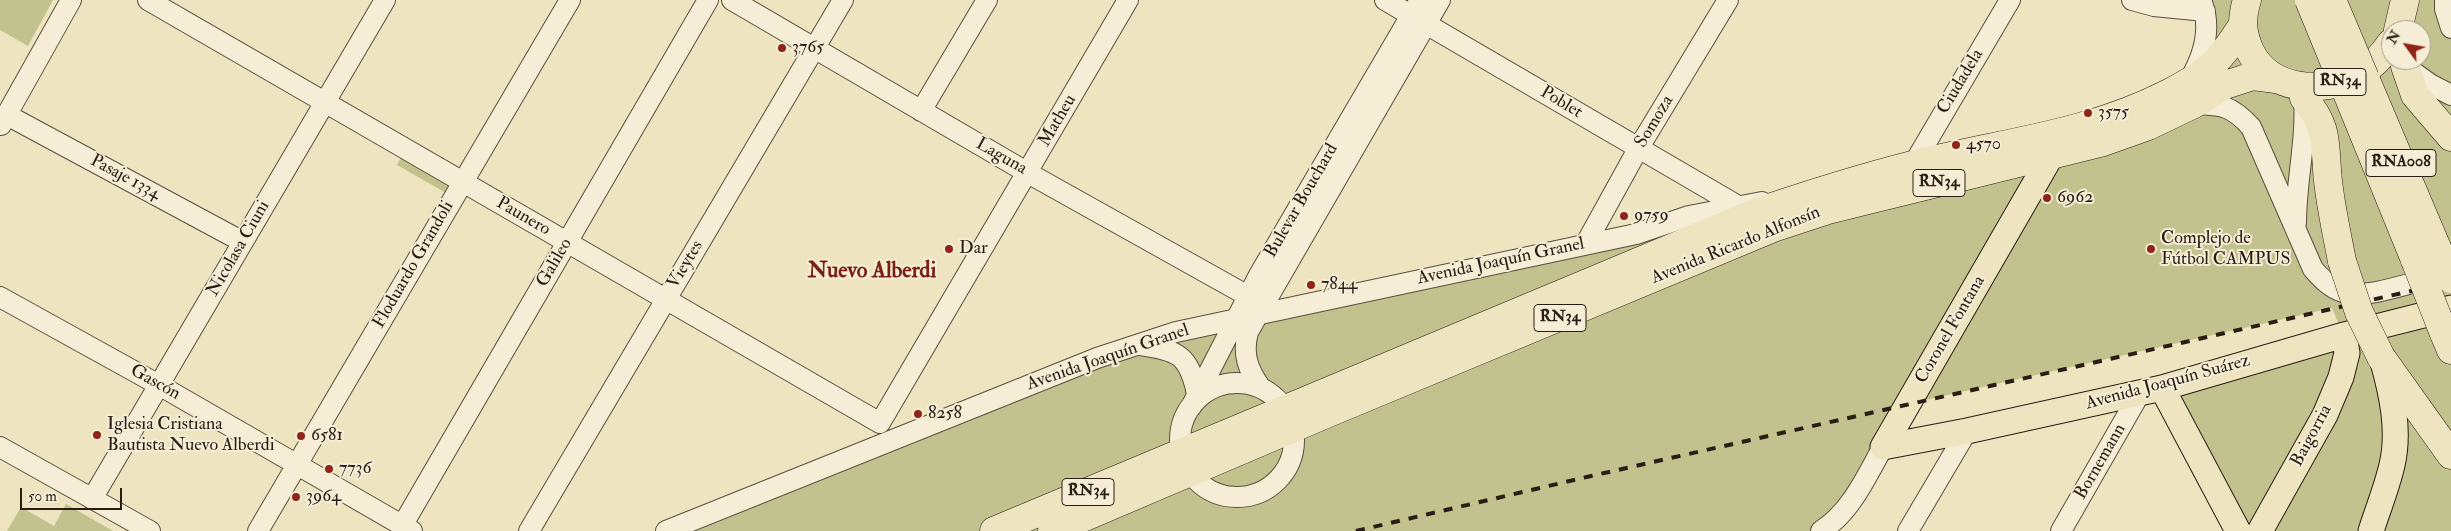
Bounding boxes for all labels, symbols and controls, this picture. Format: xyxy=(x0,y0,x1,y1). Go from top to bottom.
north arrow xyxy=(2381,20,2431,70)
text: N xyxy=(2383,27,2404,47)
place label: 3765 xyxy=(792,37,824,59)
marker: 3765 xyxy=(776,42,788,54)
street label: Ciudadela xyxy=(1933,46,1989,118)
road number: RN34 xyxy=(2314,68,2366,95)
street label: Poblet xyxy=(1536,82,1586,124)
street label: Matheu xyxy=(1034,91,1082,151)
street label: Somoza xyxy=(1631,92,1679,152)
place label: 3575 xyxy=(2098,102,2129,124)
marker: 3575 xyxy=(2082,107,2094,119)
street label: Laguna xyxy=(972,134,1030,180)
place label: 4570 xyxy=(1966,134,2001,156)
marker: 4570 xyxy=(1950,139,1962,151)
street label: Bulevar Bouchard xyxy=(1261,140,1343,262)
road number: RNA008 xyxy=(2366,150,2436,177)
street label: Pasaje 1334 xyxy=(86,151,164,205)
road number: RN34 xyxy=(1913,170,1965,197)
place label: 6962 xyxy=(2057,187,2093,209)
marker: 6962 xyxy=(2041,192,2053,204)
street label: Paunero xyxy=(492,193,554,241)
street label: Nicolasa Ciuni xyxy=(203,197,275,301)
street label: Floduardo Grandoli xyxy=(369,198,459,332)
street label: Avenida Ricardo Alfonsín xyxy=(1648,202,1824,290)
place label: 9759 xyxy=(1634,205,1669,227)
marker: 9759 xyxy=(1618,210,1630,222)
place label: Complejo de Fútbol CAMPUS xyxy=(2161,228,2290,270)
street label: Avenida Joaquín Granel xyxy=(1415,234,1587,290)
street label: Galileo xyxy=(532,235,578,291)
street label: Vieytes xyxy=(663,237,709,293)
place label: Dar xyxy=(959,238,988,260)
marker: Dar xyxy=(943,243,955,255)
marker: Complejo de Fútbol CAMPUS xyxy=(2145,243,2157,255)
district label: Nuevo Alberdi xyxy=(808,259,936,285)
street label: Coronel Fontana xyxy=(1911,272,1991,388)
place label: 7844 xyxy=(1321,274,1357,296)
marker: 7844 xyxy=(1305,279,1317,291)
road number: RN34 xyxy=(1534,304,1586,332)
street label: Avenida Joaquín Granel xyxy=(1024,320,1192,396)
street label: Avenida Joaquín Suárez xyxy=(2083,351,2253,415)
street label: Gascón xyxy=(126,361,184,405)
street label: Baigorria xyxy=(2287,401,2337,471)
place label: 8258 xyxy=(928,403,962,425)
marker: 8258 xyxy=(912,408,924,420)
place label: Iglesia Cristiana Bautista Nuevo Alberdi xyxy=(107,414,274,456)
street label: Bornemann xyxy=(2071,420,2131,504)
place label: 6581 xyxy=(311,425,343,447)
marker: Iglesia Cristiana Bautista Nuevo Alberdi xyxy=(91,429,103,441)
marker: 6581 xyxy=(295,430,307,442)
place label: 7736 xyxy=(339,458,372,480)
marker: 7736 xyxy=(323,463,335,475)
scale bar xyxy=(22,478,125,510)
road number: RN34 xyxy=(1062,478,1114,506)
place label: 3964 xyxy=(306,486,341,508)
text: 50 m xyxy=(28,487,57,506)
marker: 3964 xyxy=(290,491,302,503)

